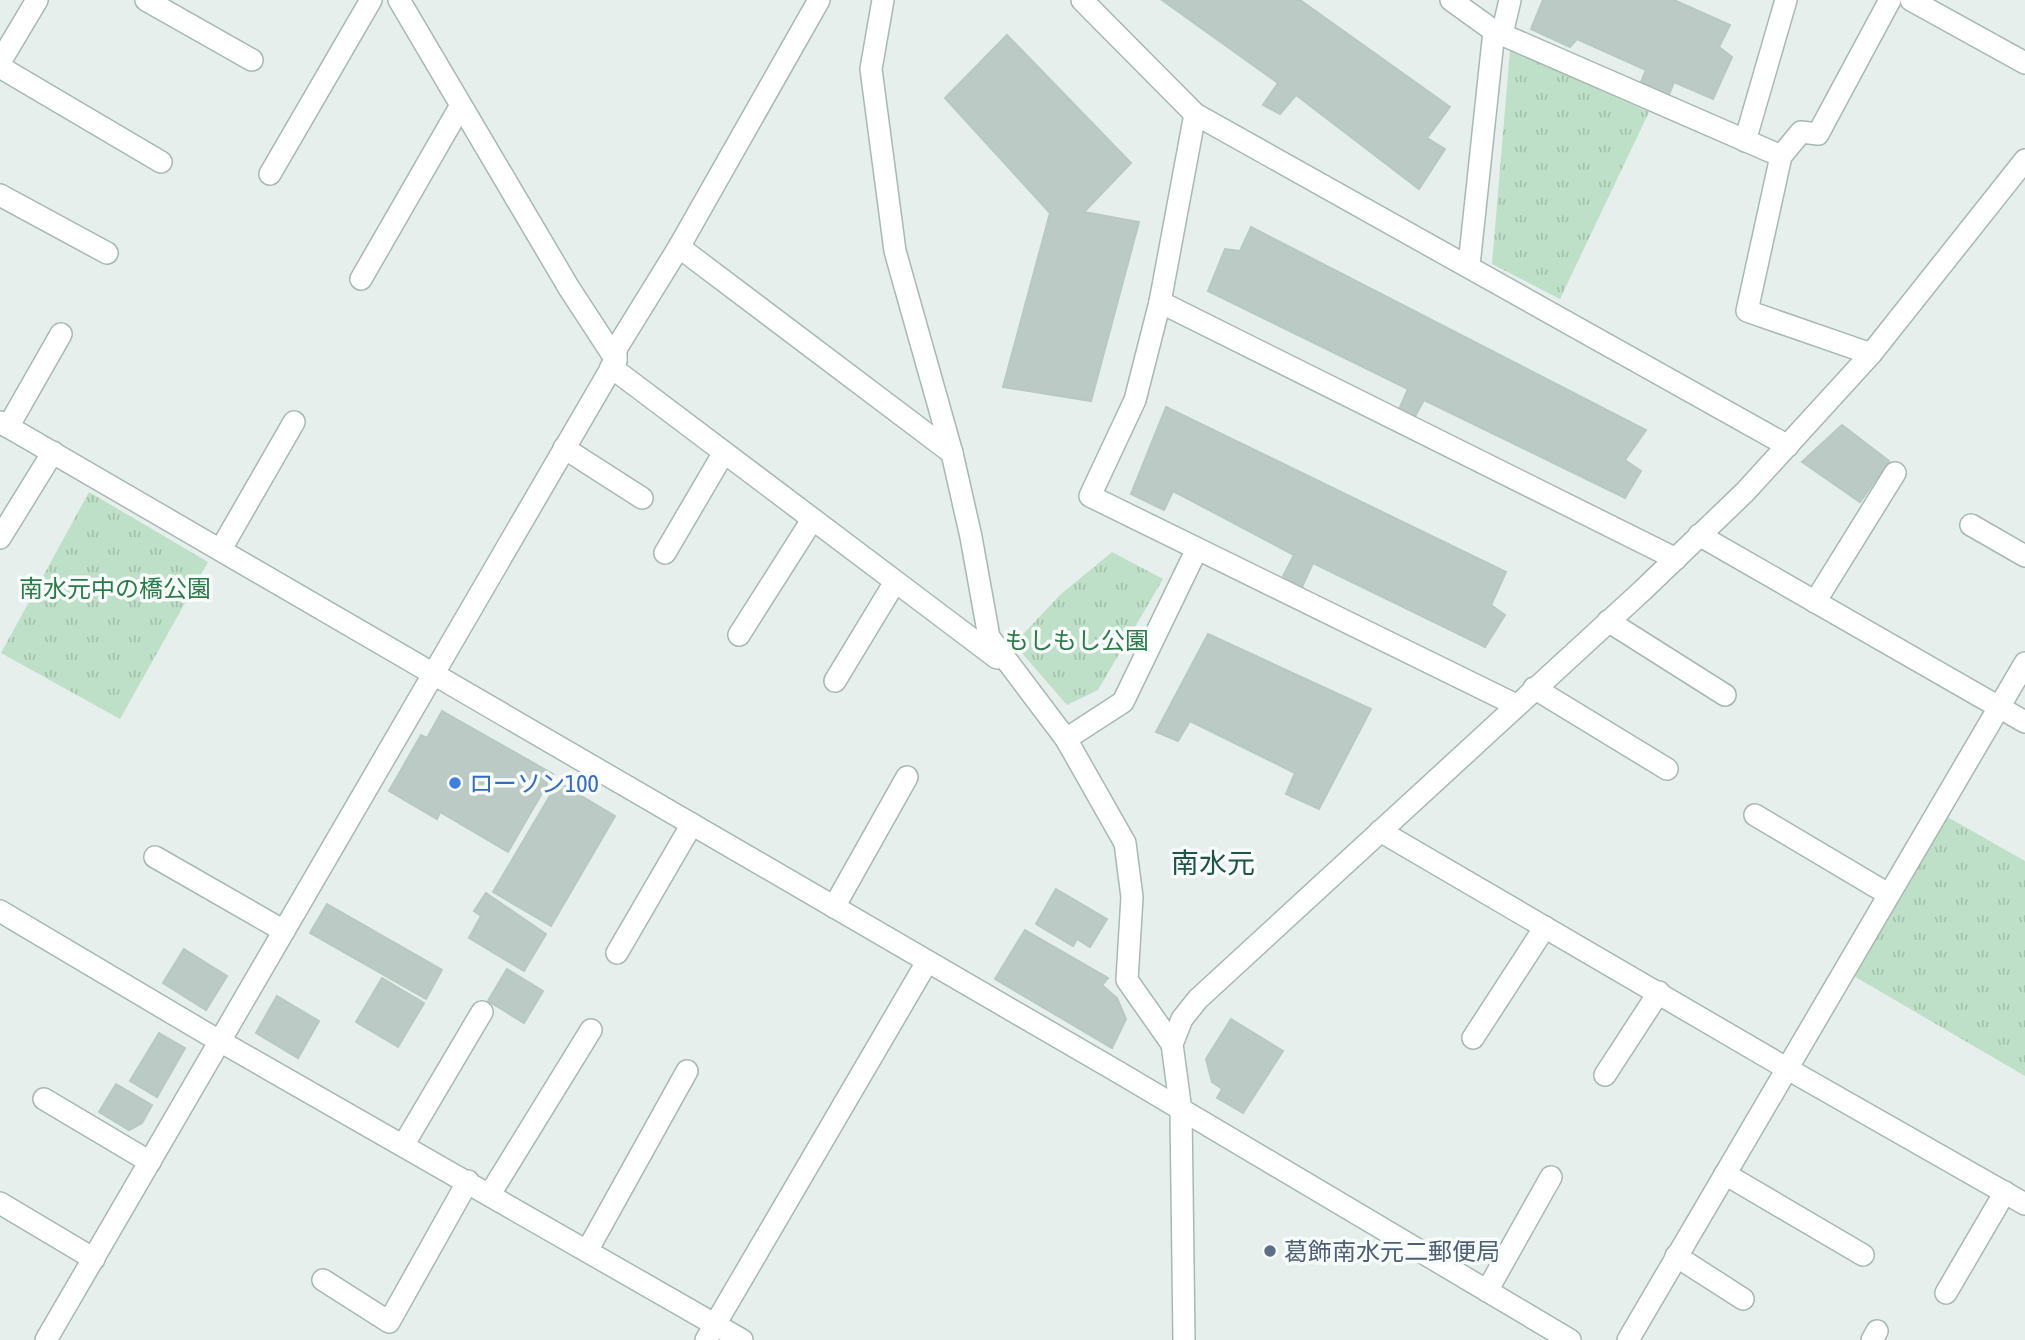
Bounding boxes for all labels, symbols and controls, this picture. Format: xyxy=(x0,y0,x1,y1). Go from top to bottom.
park label: 南水元中の橋公園 xyxy=(19,575,211,602)
park label: もしもし公園 xyxy=(1005,627,1149,654)
place label: ローソン100 xyxy=(469,770,599,797)
marker: ローソン100 xyxy=(447,775,463,791)
district label: 南水元 xyxy=(1171,847,1255,879)
place label: 葛飾南水元二郵便局 xyxy=(1284,1238,1500,1265)
marker: 葛飾南水元二郵便局 xyxy=(1262,1243,1278,1259)

